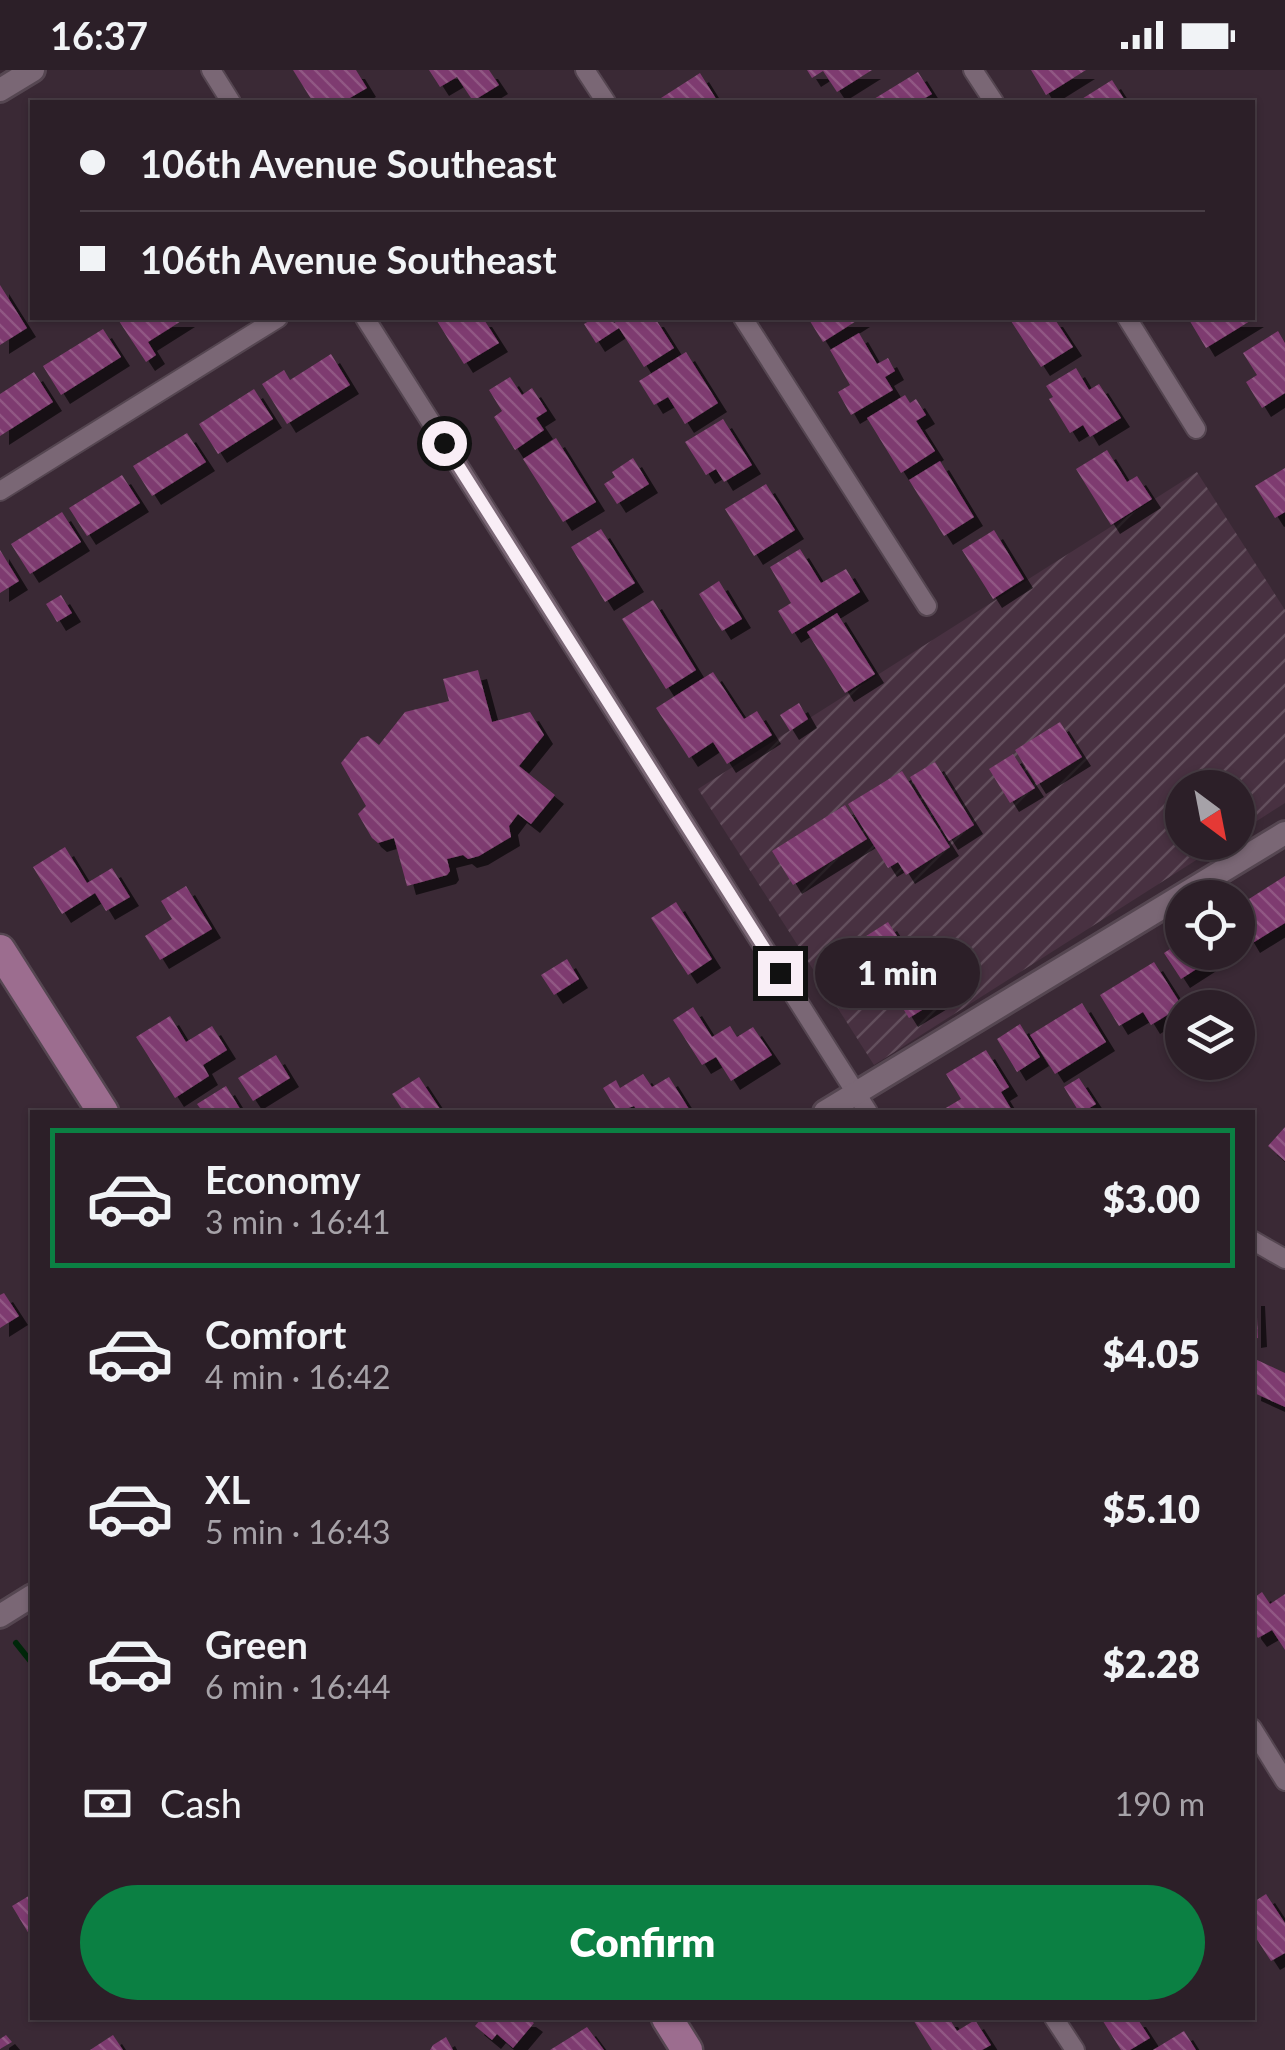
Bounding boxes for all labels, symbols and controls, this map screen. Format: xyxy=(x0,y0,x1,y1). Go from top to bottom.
text: 16:37 xyxy=(50,12,148,58)
text: 106th Avenue Southeast xyxy=(140,140,557,186)
text: 106th Avenue Southeast xyxy=(140,236,557,282)
route start xyxy=(422,421,467,466)
north arrow xyxy=(1165,770,1255,860)
map controls xyxy=(1165,770,1255,1080)
button: locate xyxy=(1165,880,1255,970)
callout: 1 min xyxy=(815,938,980,1008)
route end xyxy=(758,951,803,996)
text: 1 min xyxy=(858,953,937,992)
button: layers xyxy=(1165,990,1255,1080)
icon: car xyxy=(85,1153,175,1243)
text: Economy xyxy=(205,1156,360,1202)
text: $3.00 xyxy=(1103,1175,1200,1221)
text: 3 min · 16:41 xyxy=(205,1202,391,1241)
icon: car xyxy=(85,1308,175,1398)
text: Comfort xyxy=(205,1311,346,1357)
text: $4.05 xyxy=(1103,1330,1200,1376)
text: 4 min · 16:42 xyxy=(205,1357,391,1396)
icon: car xyxy=(85,1463,175,1553)
text: XL xyxy=(205,1466,250,1512)
text: $5.10 xyxy=(1103,1485,1200,1531)
text: 5 min · 16:43 xyxy=(205,1512,391,1551)
icon: car xyxy=(85,1618,175,1708)
text: Green xyxy=(205,1621,308,1667)
text: $2.28 xyxy=(1103,1640,1200,1686)
text: 6 min · 16:44 xyxy=(205,1667,391,1706)
icon: cash xyxy=(80,1776,135,1831)
text: Cash xyxy=(160,1780,242,1826)
text: 190 m xyxy=(1115,1784,1205,1823)
button: Confirm xyxy=(80,1885,1205,2000)

